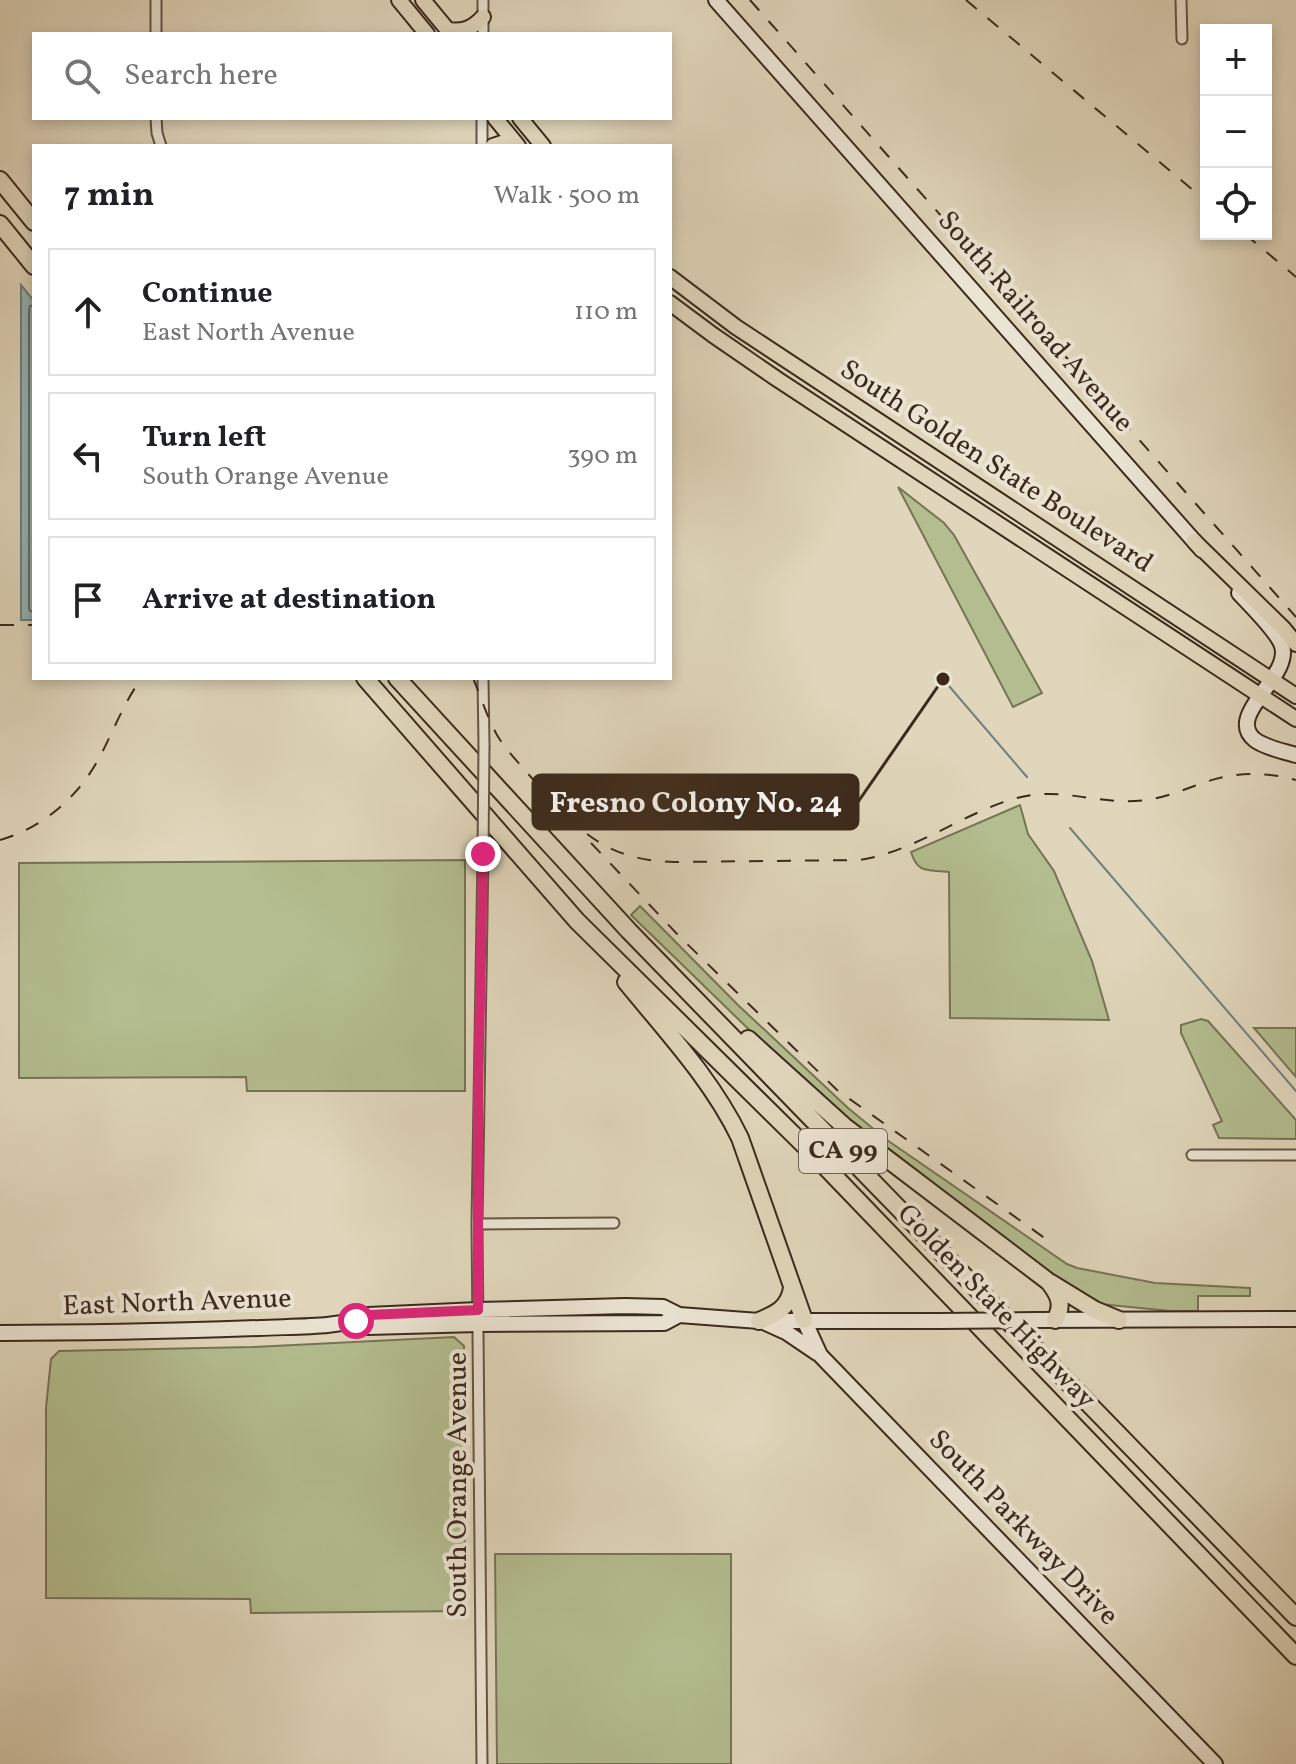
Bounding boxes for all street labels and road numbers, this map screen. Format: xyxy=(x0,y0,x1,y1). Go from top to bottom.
street label: South Railroad Avenue xyxy=(928,203,1142,441)
street label: South Golden State Boulevard xyxy=(832,351,1160,583)
road number: CA 99 xyxy=(799,1129,887,1173)
street label: Golden State Highway xyxy=(888,1196,1104,1418)
street label: East North Avenue xyxy=(62,1280,292,1326)
street label: South Orange Avenue xyxy=(439,1352,478,1618)
street label: South Parkway Drive xyxy=(919,1421,1127,1635)

